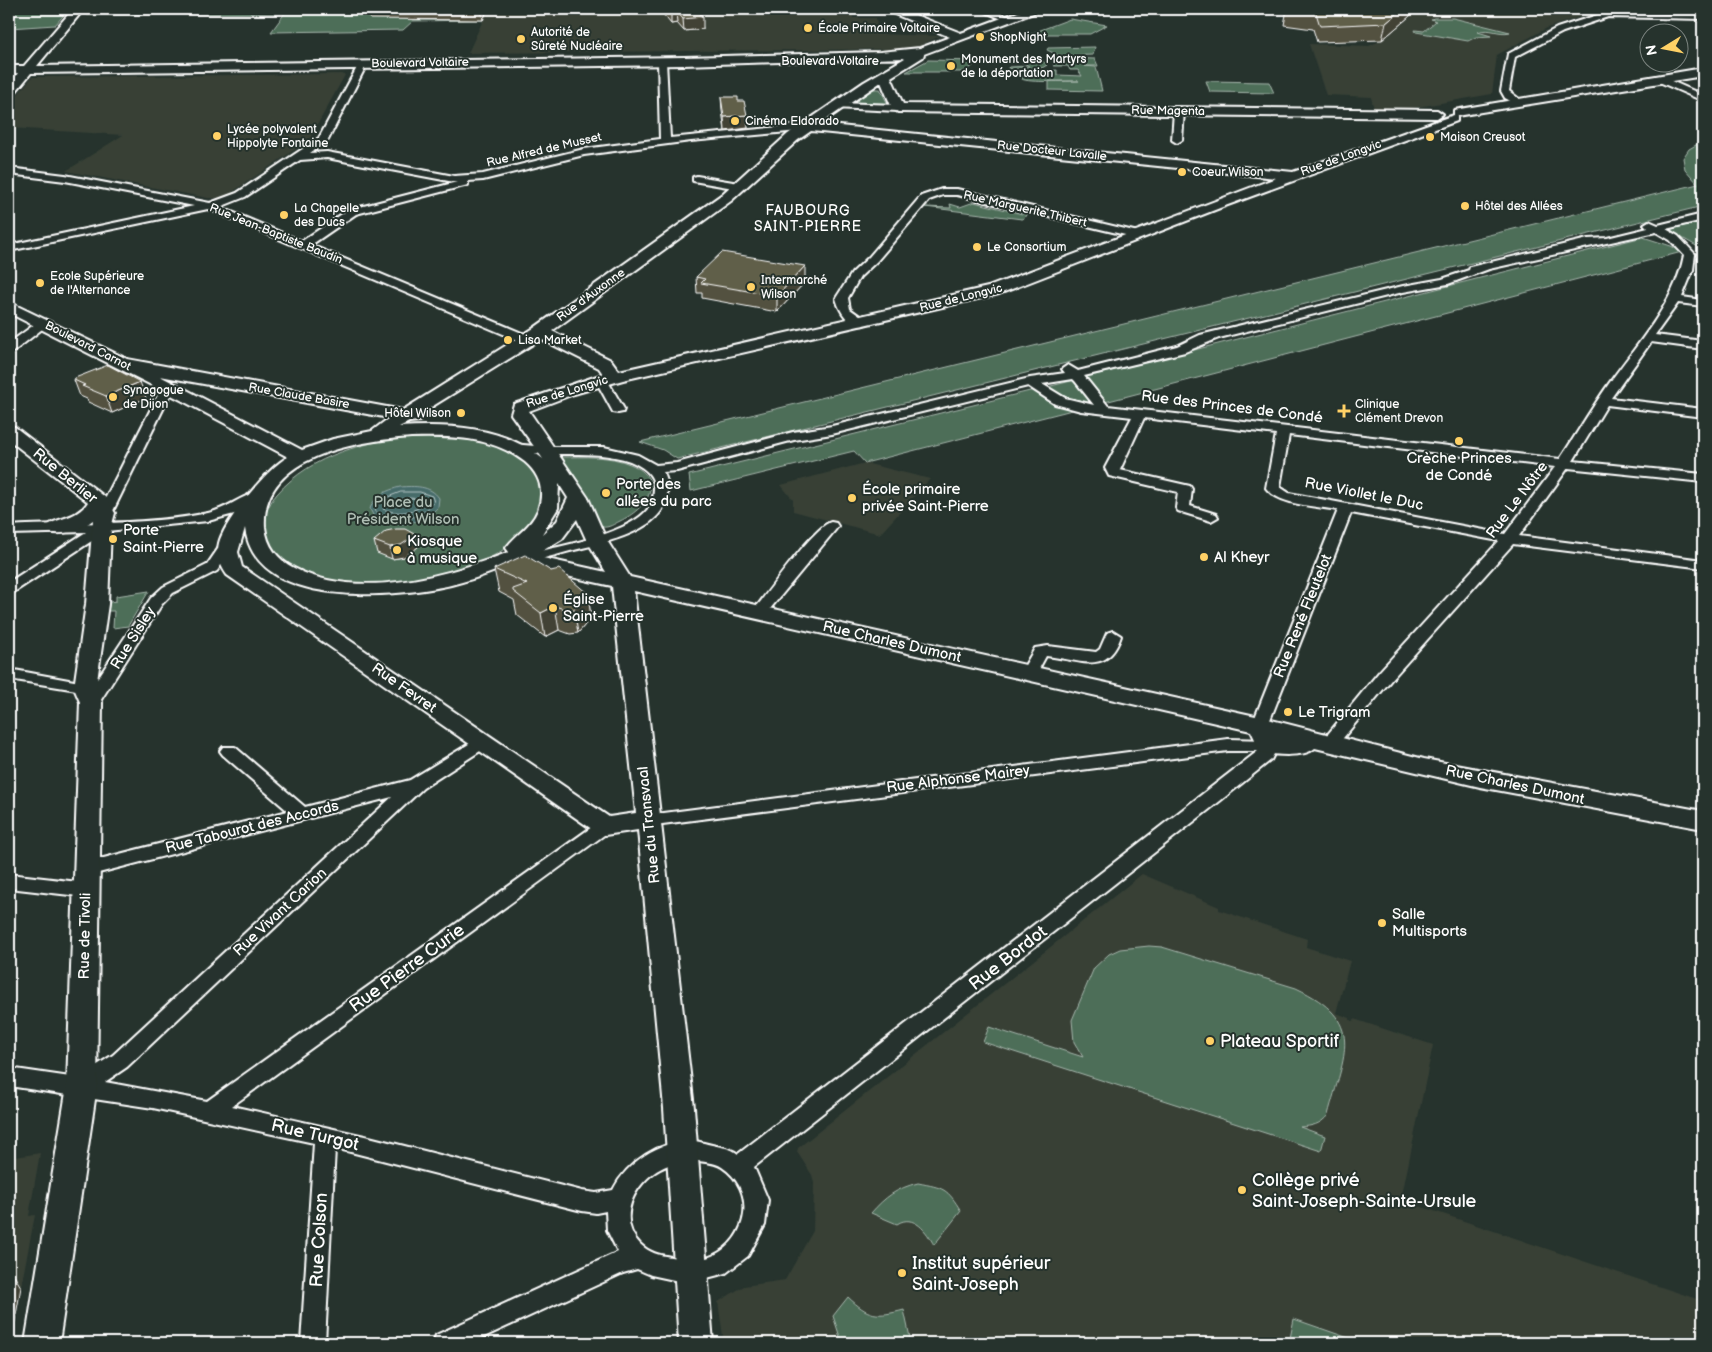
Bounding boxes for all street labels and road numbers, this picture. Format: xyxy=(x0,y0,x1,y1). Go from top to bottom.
street label: Boulevard Voltaire xyxy=(781,54,879,69)
street label: Boulevard Voltaire xyxy=(371,55,469,71)
street label: Rue Magenta xyxy=(1131,103,1205,119)
street label: Rue Alfred de Musset xyxy=(485,129,603,171)
street label: Rue de Longvic xyxy=(1299,136,1383,180)
street label: Rue Docteur Lavalle xyxy=(996,138,1108,164)
street label: Rue Marguerite Thibert xyxy=(962,187,1089,231)
street label: Rue Jean-Baptiste Baudin xyxy=(207,200,345,268)
street label: Rue d'Auxonne xyxy=(554,265,628,325)
street label: Rue de Longvic xyxy=(918,280,1004,316)
street label: Boulevard Carnot xyxy=(42,318,134,374)
street label: Rue de Longvic xyxy=(524,372,610,412)
street label: Rue Claude Basire xyxy=(247,380,351,412)
street label: Rue des Princes de Condé xyxy=(1140,386,1324,428)
street label: Rue Berlier xyxy=(29,444,102,508)
street label: Rue Le Nôtre xyxy=(1482,458,1552,542)
street label: Rue Viollet le Duc xyxy=(1303,473,1425,515)
street label: Rue René Fleutelot xyxy=(1270,551,1337,681)
street label: Rue Sisley xyxy=(106,603,160,673)
street label: Rue Charles Dumont xyxy=(821,617,964,667)
street label: Rue Fevret xyxy=(368,659,441,718)
street label: Rue Alphonse Mairey xyxy=(885,761,1031,797)
street label: Rue Charles Dumont xyxy=(1444,761,1587,809)
street label: Rue du Transvaal xyxy=(633,766,665,884)
street label: Rue Tabourot des Accords xyxy=(163,796,341,858)
street label: Rue Vivant Carion xyxy=(229,864,331,960)
street label: Rue de Tivoli xyxy=(75,892,95,980)
street label: Rue Pierre Curie xyxy=(345,919,469,1017)
street label: Rue Bordot xyxy=(965,921,1051,995)
street label: Rue Turgot xyxy=(269,1115,361,1155)
street label: Rue Colson xyxy=(306,1192,332,1288)

